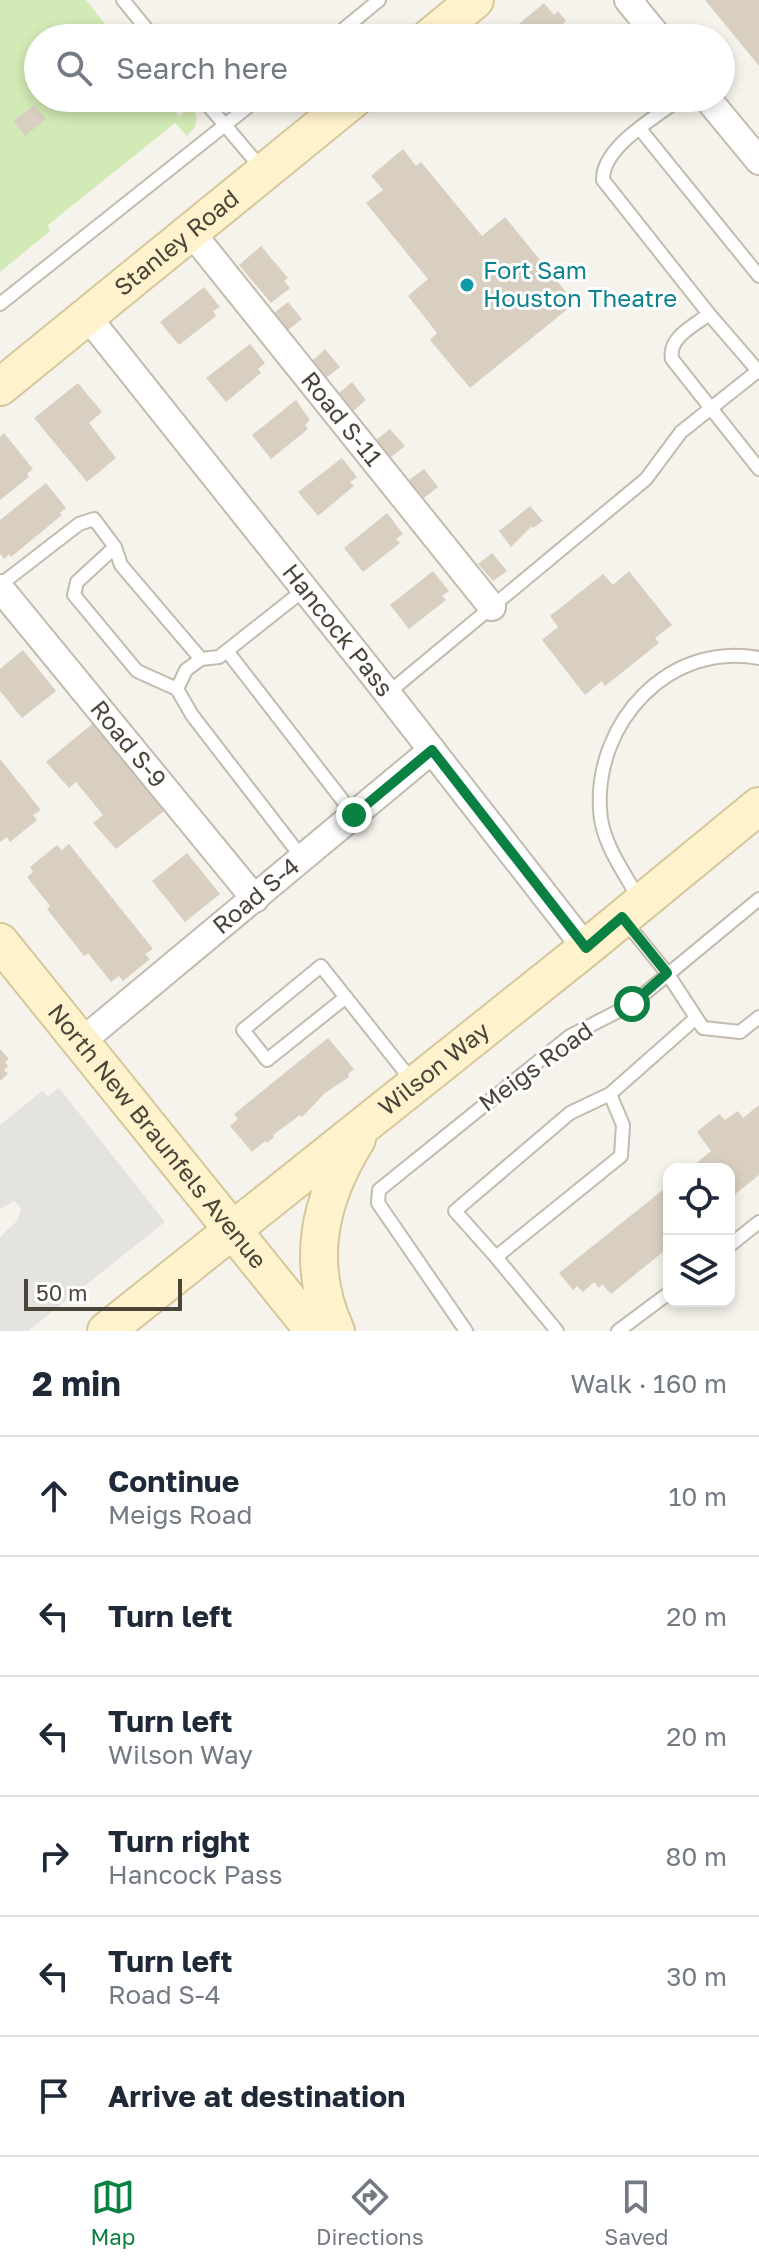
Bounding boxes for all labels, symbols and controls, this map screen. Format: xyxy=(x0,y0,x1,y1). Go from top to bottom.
search box xyxy=(24,24,735,112)
icon: search xyxy=(52,46,96,90)
text: Search here xyxy=(116,50,288,86)
street label: Stanley Road xyxy=(108,183,244,301)
place label: Fort Sam Houston Theatre xyxy=(483,255,677,312)
marker: Fort Sam Houston Theatre xyxy=(458,276,476,294)
street label: Road S-11 xyxy=(296,365,389,471)
street label: Hancock Pass xyxy=(277,557,400,702)
street label: Road S-9 xyxy=(85,694,173,793)
route end xyxy=(336,797,372,833)
street label: Road S-4 xyxy=(206,851,305,939)
route start xyxy=(614,986,650,1022)
street label: North New Braunfels Avenue xyxy=(43,997,274,1274)
street label: Wilson Way xyxy=(372,1015,495,1121)
street label: Meigs Road xyxy=(473,1015,598,1117)
map controls xyxy=(663,1163,735,1307)
button: locate xyxy=(663,1163,735,1235)
button: layers xyxy=(663,1235,735,1307)
scale bar xyxy=(24,1275,182,1311)
text: 50 m xyxy=(36,1279,87,1306)
text: 2 min xyxy=(32,1363,121,1403)
text: Walk · 160 m xyxy=(571,1368,727,1399)
text: Continue xyxy=(108,1463,239,1499)
icon: ahead xyxy=(32,1474,76,1518)
text: 10 m xyxy=(669,1481,727,1512)
text: Meigs Road xyxy=(108,1499,252,1530)
icon: left xyxy=(32,1594,76,1638)
text: Turn left xyxy=(108,1598,233,1634)
text: 20 m xyxy=(666,1601,727,1632)
text: Turn left xyxy=(108,1703,233,1739)
icon: left xyxy=(32,1714,76,1758)
text: 20 m xyxy=(666,1721,727,1752)
text: Wilson Way xyxy=(108,1739,253,1770)
text: Turn right xyxy=(108,1823,250,1859)
icon: right xyxy=(32,1834,76,1878)
text: 80 m xyxy=(666,1841,727,1872)
text: Hancock Pass xyxy=(108,1859,283,1890)
text: Turn left xyxy=(108,1943,233,1979)
icon: left xyxy=(32,1954,76,1998)
text: 30 m xyxy=(666,1961,727,1992)
text: Road S-4 xyxy=(108,1979,221,2010)
icon: arrive xyxy=(32,2074,76,2118)
text: Arrive at destination xyxy=(108,2078,405,2114)
tab: Map xyxy=(90,2175,135,2250)
tab: Directions xyxy=(316,2175,424,2250)
tab: Saved xyxy=(604,2175,669,2250)

